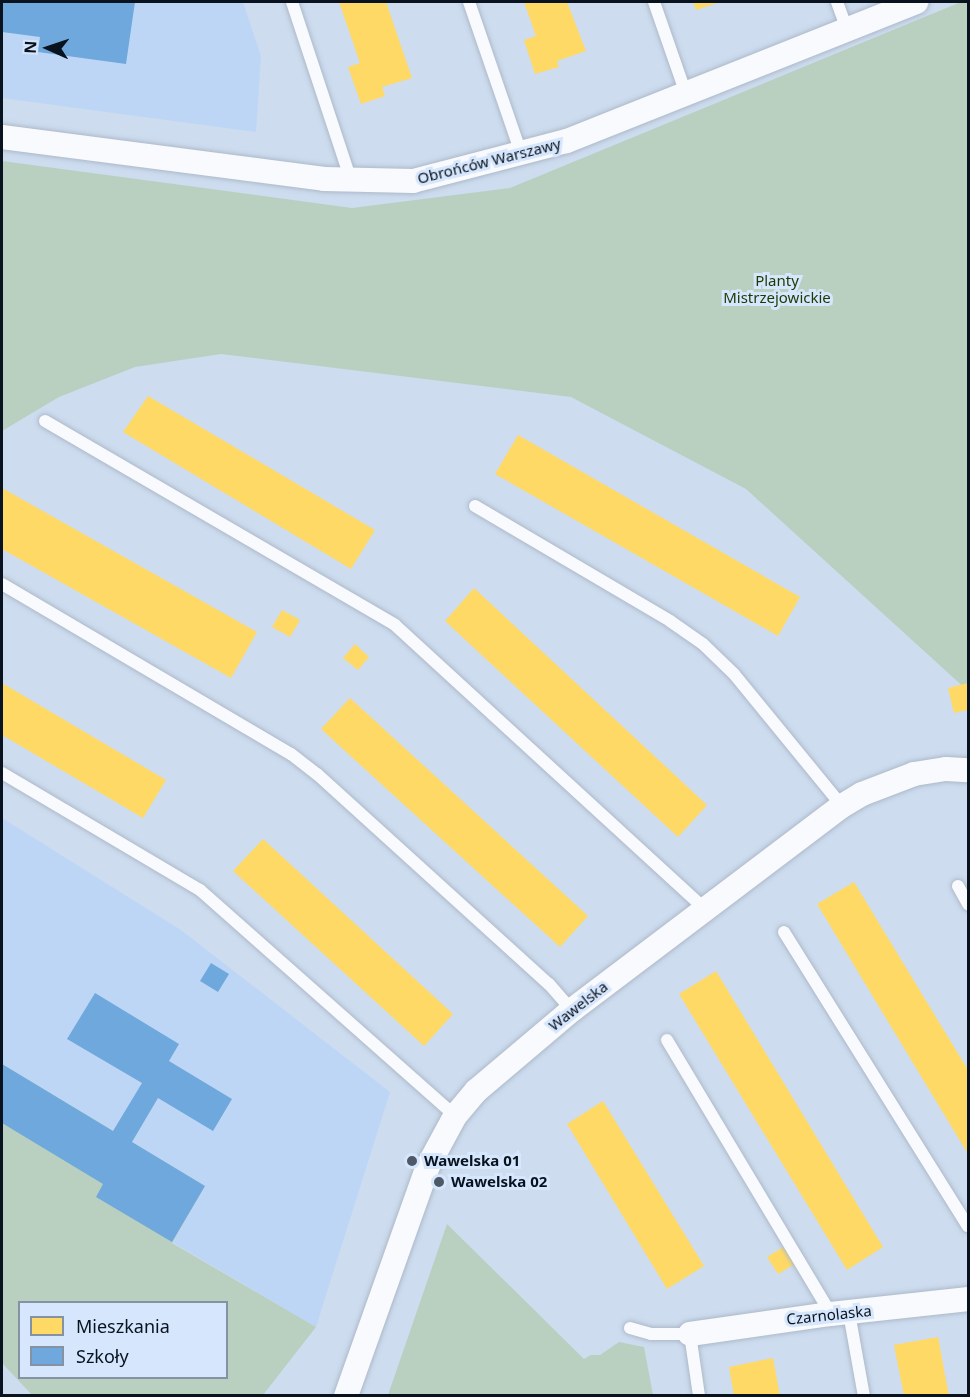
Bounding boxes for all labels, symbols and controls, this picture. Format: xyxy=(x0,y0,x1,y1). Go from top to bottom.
north arrow xyxy=(18,18,78,78)
text: N xyxy=(19,40,41,54)
street label: Obrońców Warszawy xyxy=(415,134,563,188)
park label: Planty Mistrzejowickie xyxy=(723,271,831,306)
street label: Wawelska xyxy=(545,977,611,1035)
place label: Wawelska 01 xyxy=(424,1152,520,1170)
marker: Wawelska 01 xyxy=(405,1154,419,1168)
place label: Wawelska 02 xyxy=(451,1173,547,1191)
marker: Wawelska 02 xyxy=(432,1175,446,1189)
legend xyxy=(18,1301,228,1379)
street label: Czarnolaska xyxy=(786,1302,872,1328)
text: Mieszkania xyxy=(76,1314,170,1338)
text: Szkoły xyxy=(76,1344,129,1368)

